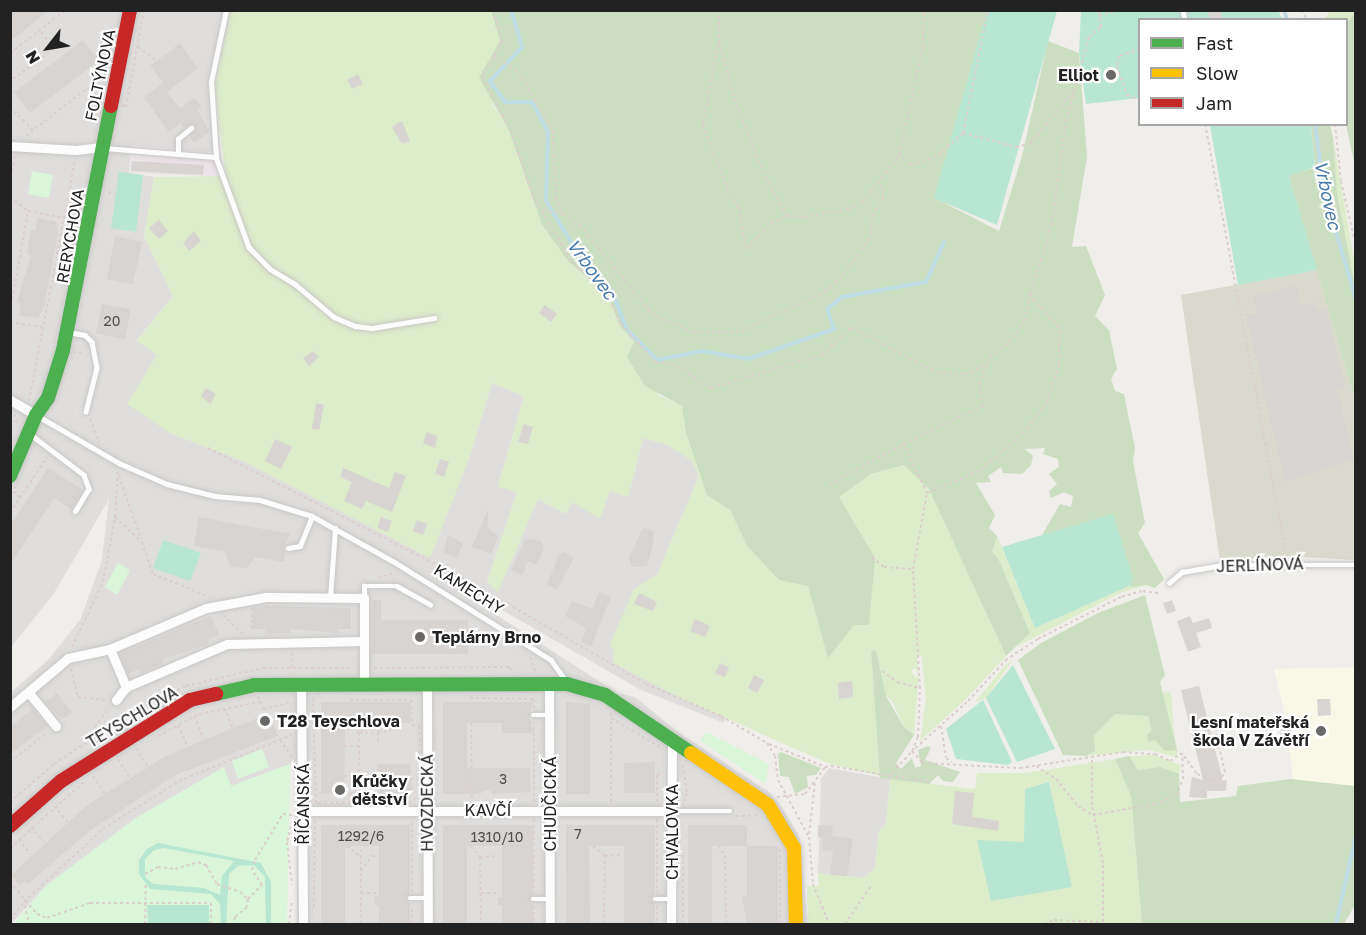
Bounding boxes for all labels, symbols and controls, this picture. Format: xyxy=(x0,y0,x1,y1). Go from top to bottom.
north arrow xyxy=(18,18,78,78)
legend xyxy=(1138,18,1348,126)
street label: FOLTÝNOVA xyxy=(81,27,119,123)
text: Fast xyxy=(1196,32,1233,54)
text: N xyxy=(21,47,44,68)
text: Slow xyxy=(1196,62,1238,84)
place label: Elliot xyxy=(1058,65,1099,85)
marker: Elliot xyxy=(1104,68,1118,82)
text: Jam xyxy=(1196,92,1232,114)
water label: Vrbovec xyxy=(1310,159,1346,231)
street label: RERYCHOVA xyxy=(52,187,88,285)
water label: Vrbovec xyxy=(563,234,621,304)
house number: 20 xyxy=(104,313,120,329)
street label: JERLÍNOVÁ xyxy=(1216,554,1304,576)
street label: KAMECHY xyxy=(430,560,508,618)
place label: Teplárny Brno xyxy=(432,627,541,647)
marker: Teplárny Brno xyxy=(413,630,427,644)
street label: TEYSCHLOVA xyxy=(83,682,181,752)
place label: T28 Teyschlova xyxy=(277,711,400,731)
place label: Lesní mateřská škola V Závětří xyxy=(1191,712,1309,750)
marker: T28 Teyschlova xyxy=(258,714,272,728)
marker: Lesní mateřská škola V Závětří xyxy=(1314,724,1328,738)
street label: HVOZDECKÁ xyxy=(417,754,437,852)
street label: CHUDČICKÁ xyxy=(540,757,560,851)
street label: ŘÍČANSKÁ xyxy=(293,763,313,845)
place label: Krůčky dětství xyxy=(352,771,408,809)
house number: 3 xyxy=(499,771,507,787)
marker: Krůčky dětství xyxy=(333,783,347,797)
street label: CHVALOVKA xyxy=(662,784,682,880)
street label: KAVČÍ xyxy=(465,800,511,820)
house number: 7 xyxy=(574,826,582,842)
house number: 1292/6 xyxy=(338,828,384,844)
house number: 1310/10 xyxy=(471,829,523,845)

